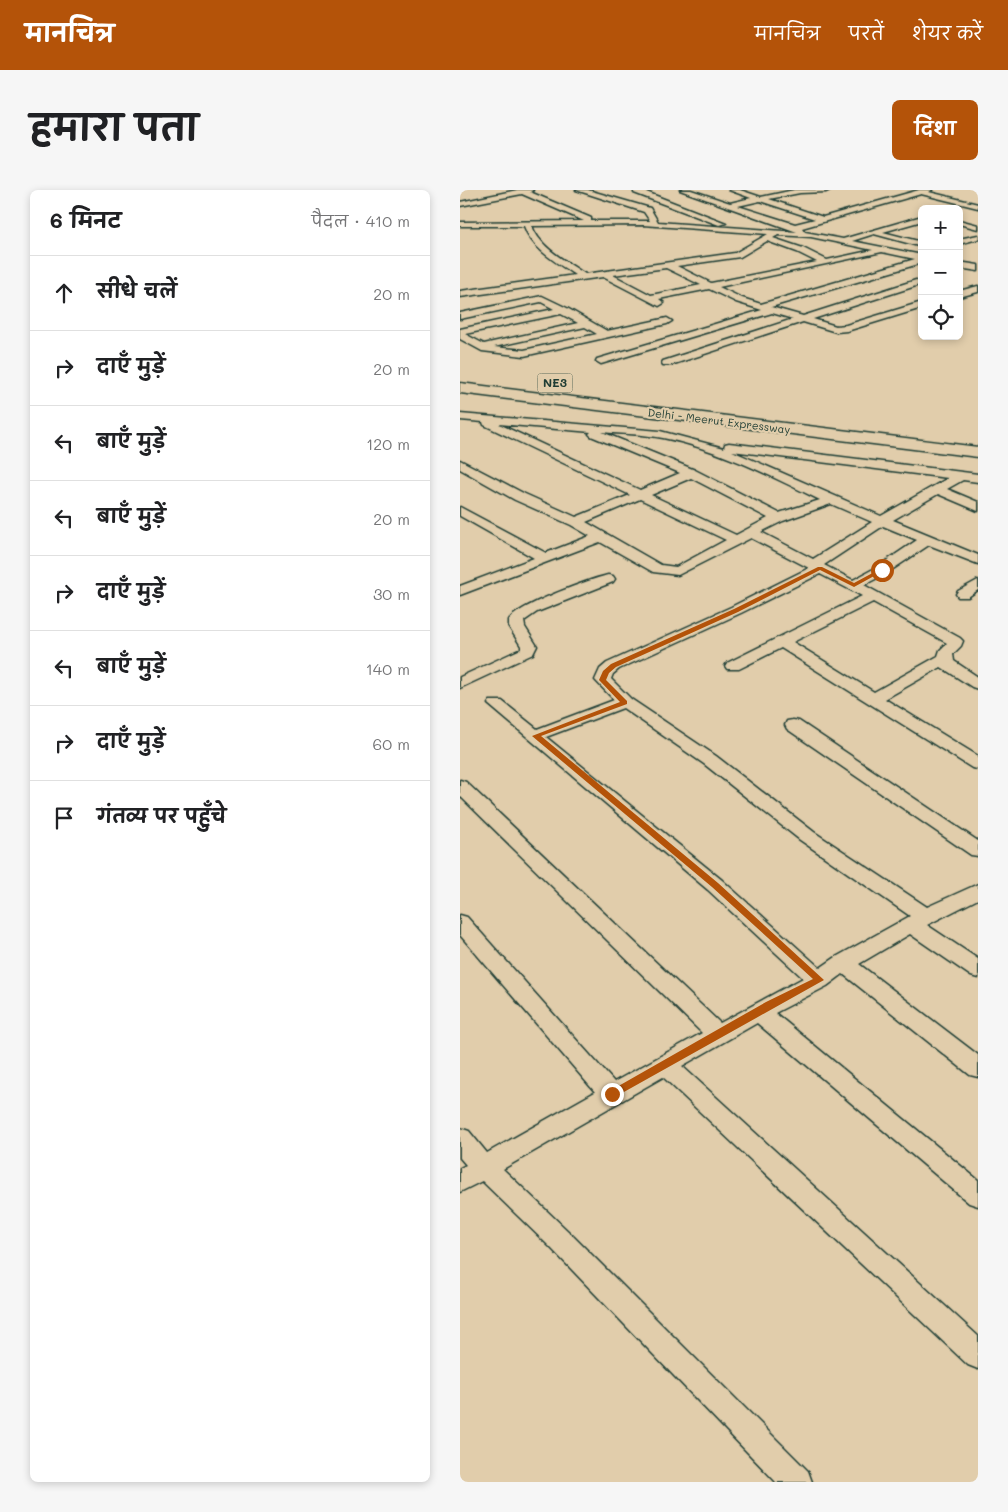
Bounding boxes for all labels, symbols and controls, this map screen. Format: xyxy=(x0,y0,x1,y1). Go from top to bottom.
text: मानचित्र xyxy=(25,17,114,48)
text: मानचित्र xyxy=(754,21,820,45)
text: परतें xyxy=(848,21,884,45)
text: शेयर करें xyxy=(912,21,983,45)
button: दिशा xyxy=(892,100,978,160)
text: हमारा पता xyxy=(30,103,198,149)
map controls xyxy=(918,205,963,340)
button: + xyxy=(918,205,963,250)
text: 6 मिनट xyxy=(50,206,121,233)
text: पैदल · 410 m xyxy=(311,210,410,231)
button: − xyxy=(918,250,963,295)
text: सीधे चलें xyxy=(97,278,177,303)
icon: ahead xyxy=(50,279,78,307)
text: 20 m xyxy=(373,283,410,304)
button: locate xyxy=(918,295,963,340)
text: दाएँ मुड़ें xyxy=(97,353,165,378)
icon: right xyxy=(50,354,78,382)
text: 20 m xyxy=(373,358,410,379)
road number: NE3 xyxy=(538,374,572,392)
street label: Delhi - Meerut Expressway xyxy=(647,404,791,437)
text: बाएँ मुड़ें xyxy=(97,428,166,453)
icon: left xyxy=(50,429,78,457)
text: 120 m xyxy=(366,433,410,454)
text: बाएँ मुड़ें xyxy=(97,503,166,528)
icon: left xyxy=(50,504,78,532)
text: 20 m xyxy=(373,508,410,529)
route start xyxy=(871,559,894,582)
text: दाएँ मुड़ें xyxy=(97,578,165,603)
icon: right xyxy=(50,579,78,607)
text: 30 m xyxy=(373,583,410,604)
text: बाएँ मुड़ें xyxy=(97,653,166,678)
icon: left xyxy=(50,654,78,682)
text: 140 m xyxy=(366,658,410,679)
text: दाएँ मुड़ें xyxy=(97,728,165,753)
icon: right xyxy=(50,729,78,757)
text: 60 m xyxy=(373,733,410,754)
text: गंतव्य पर पहुँचे xyxy=(97,803,226,828)
icon: arrive xyxy=(50,804,78,832)
route end xyxy=(601,1083,624,1106)

